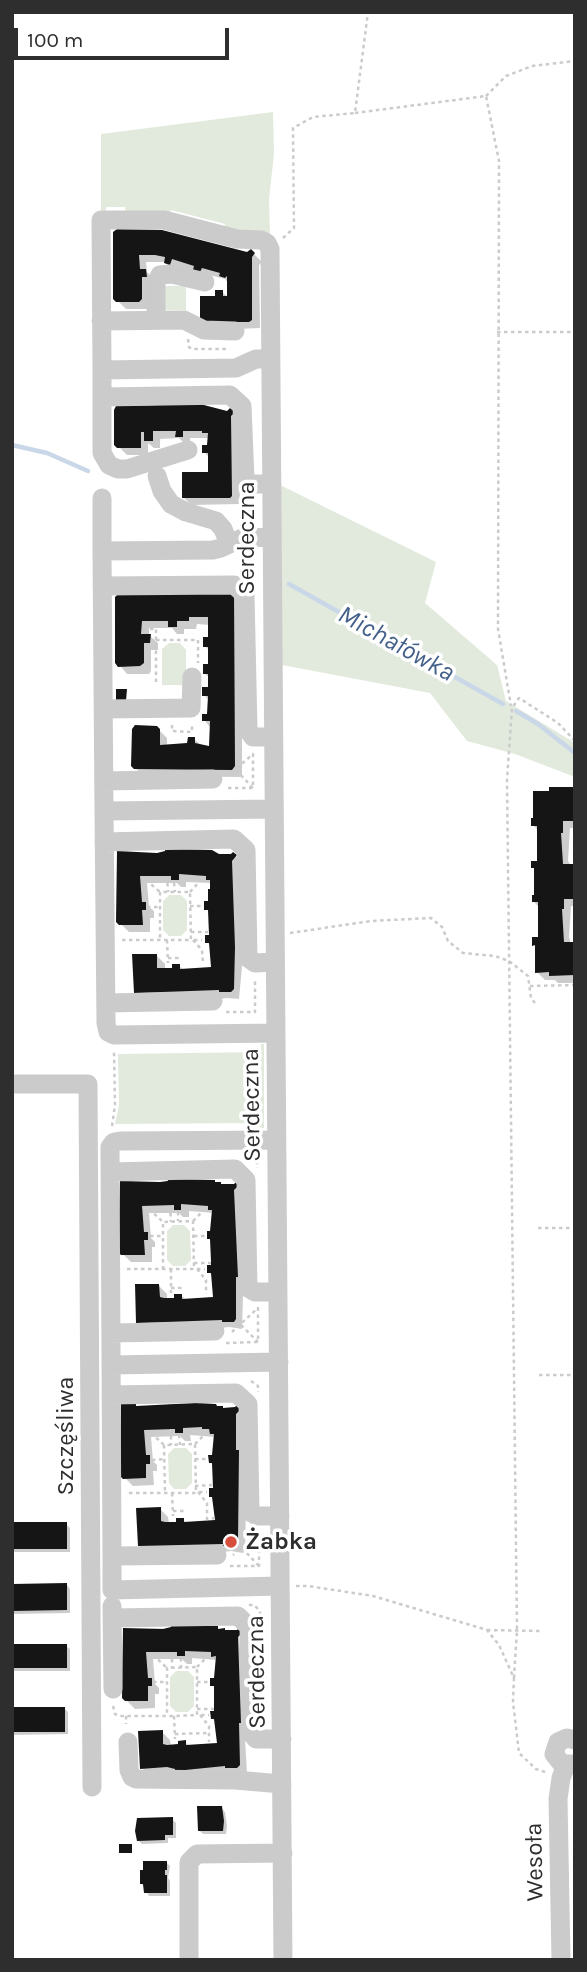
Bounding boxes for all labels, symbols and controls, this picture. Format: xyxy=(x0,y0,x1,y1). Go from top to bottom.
scale bar xyxy=(18,14,233,58)
text: 100 m xyxy=(27,28,84,52)
street label: Serdeczna xyxy=(233,481,261,595)
water label: Michałówka xyxy=(332,599,460,689)
street label: Serdeczna xyxy=(237,1048,267,1162)
street label: Szczęśliwa xyxy=(52,1376,80,1496)
place label: Żabka xyxy=(245,1528,317,1556)
marker: Żabka xyxy=(223,1534,239,1550)
street label: Serdeczna xyxy=(242,1615,272,1729)
street label: Wesoła xyxy=(520,1822,550,1902)

